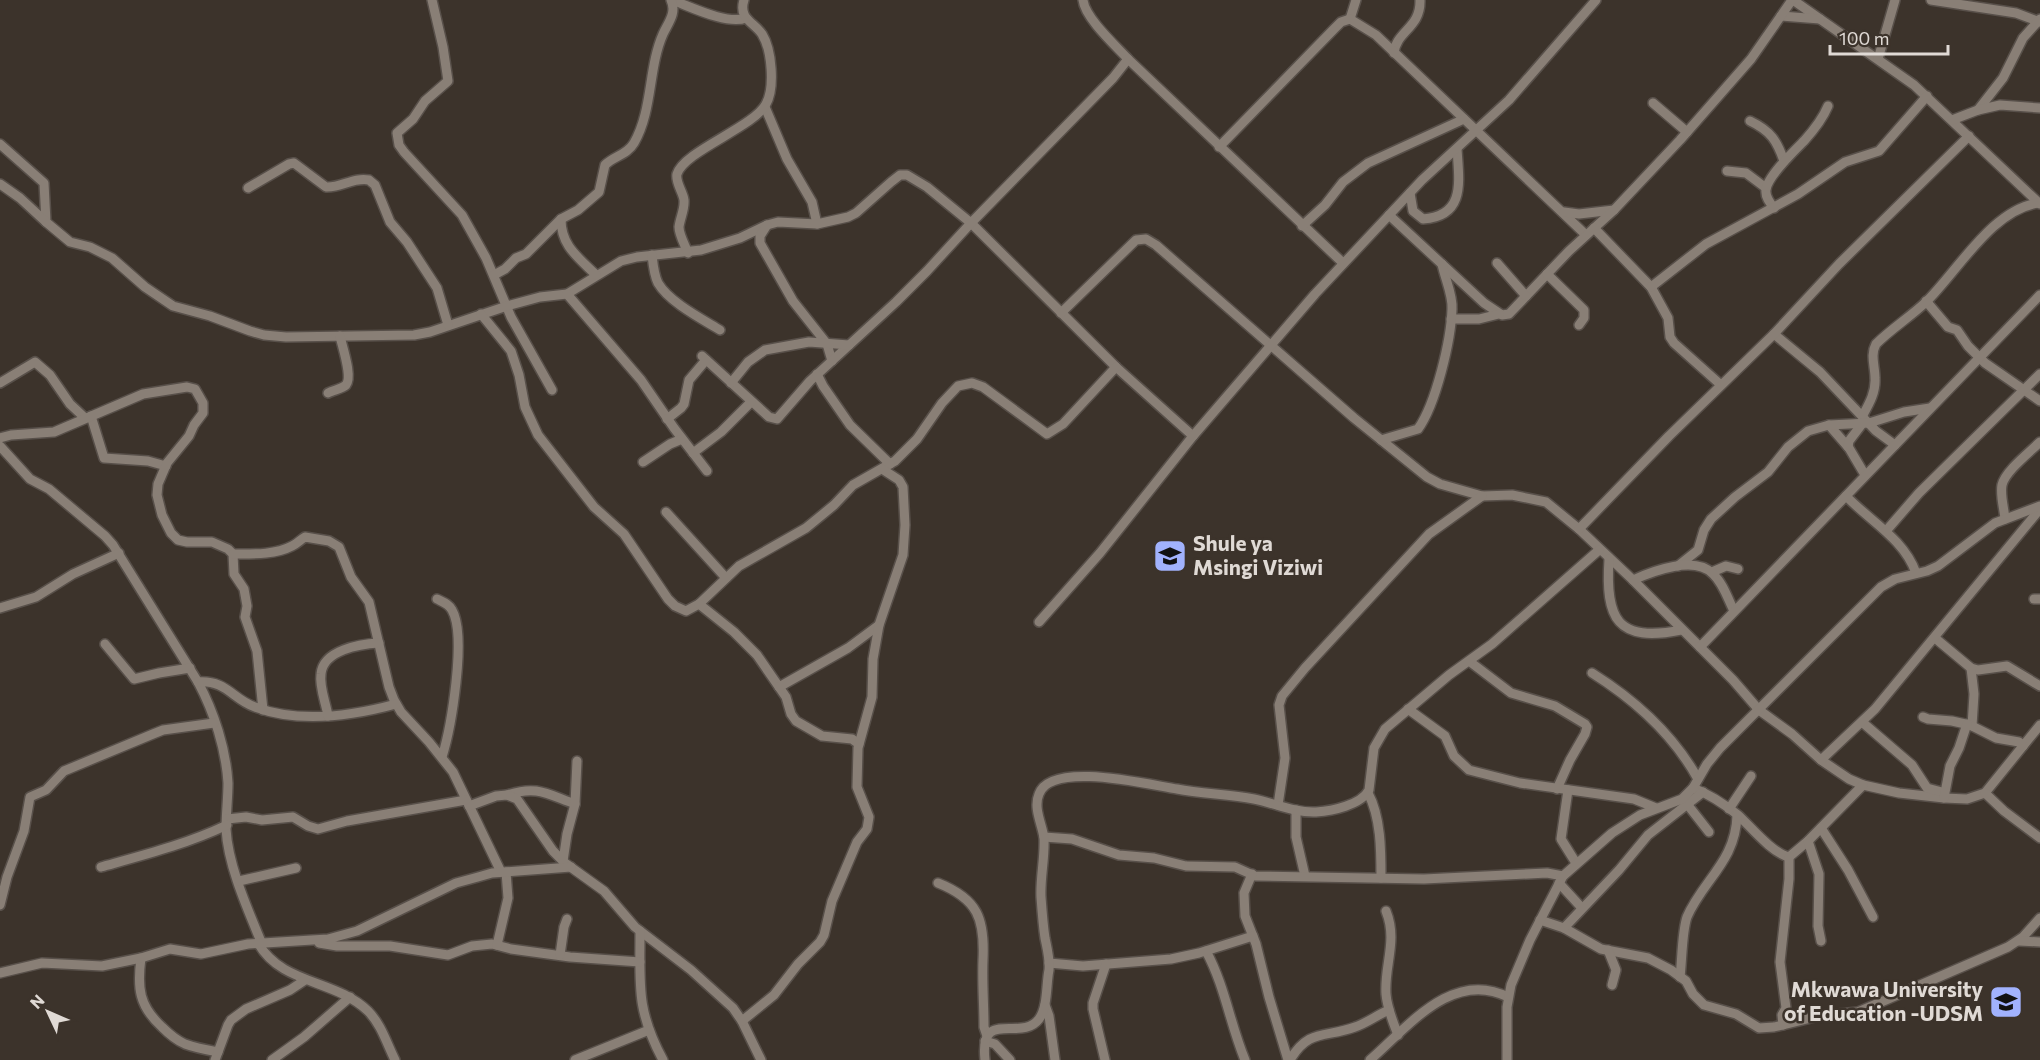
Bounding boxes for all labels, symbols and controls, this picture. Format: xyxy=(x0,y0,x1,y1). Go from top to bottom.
scale bar xyxy=(1830,18,1948,56)
text: 100 m xyxy=(1839,27,1889,49)
place label: Shule ya Msingi Viziwi xyxy=(1193,530,1323,579)
school or university icon: Shule ya Msingi Viziwi xyxy=(1152,538,1188,574)
place label: Mkwawa University of Education -UDSM xyxy=(1784,976,1983,1025)
north arrow xyxy=(18,982,78,1042)
school or university icon: Mkwawa University of Education -UDSM xyxy=(1988,984,2024,1020)
text: N xyxy=(26,990,48,1012)

